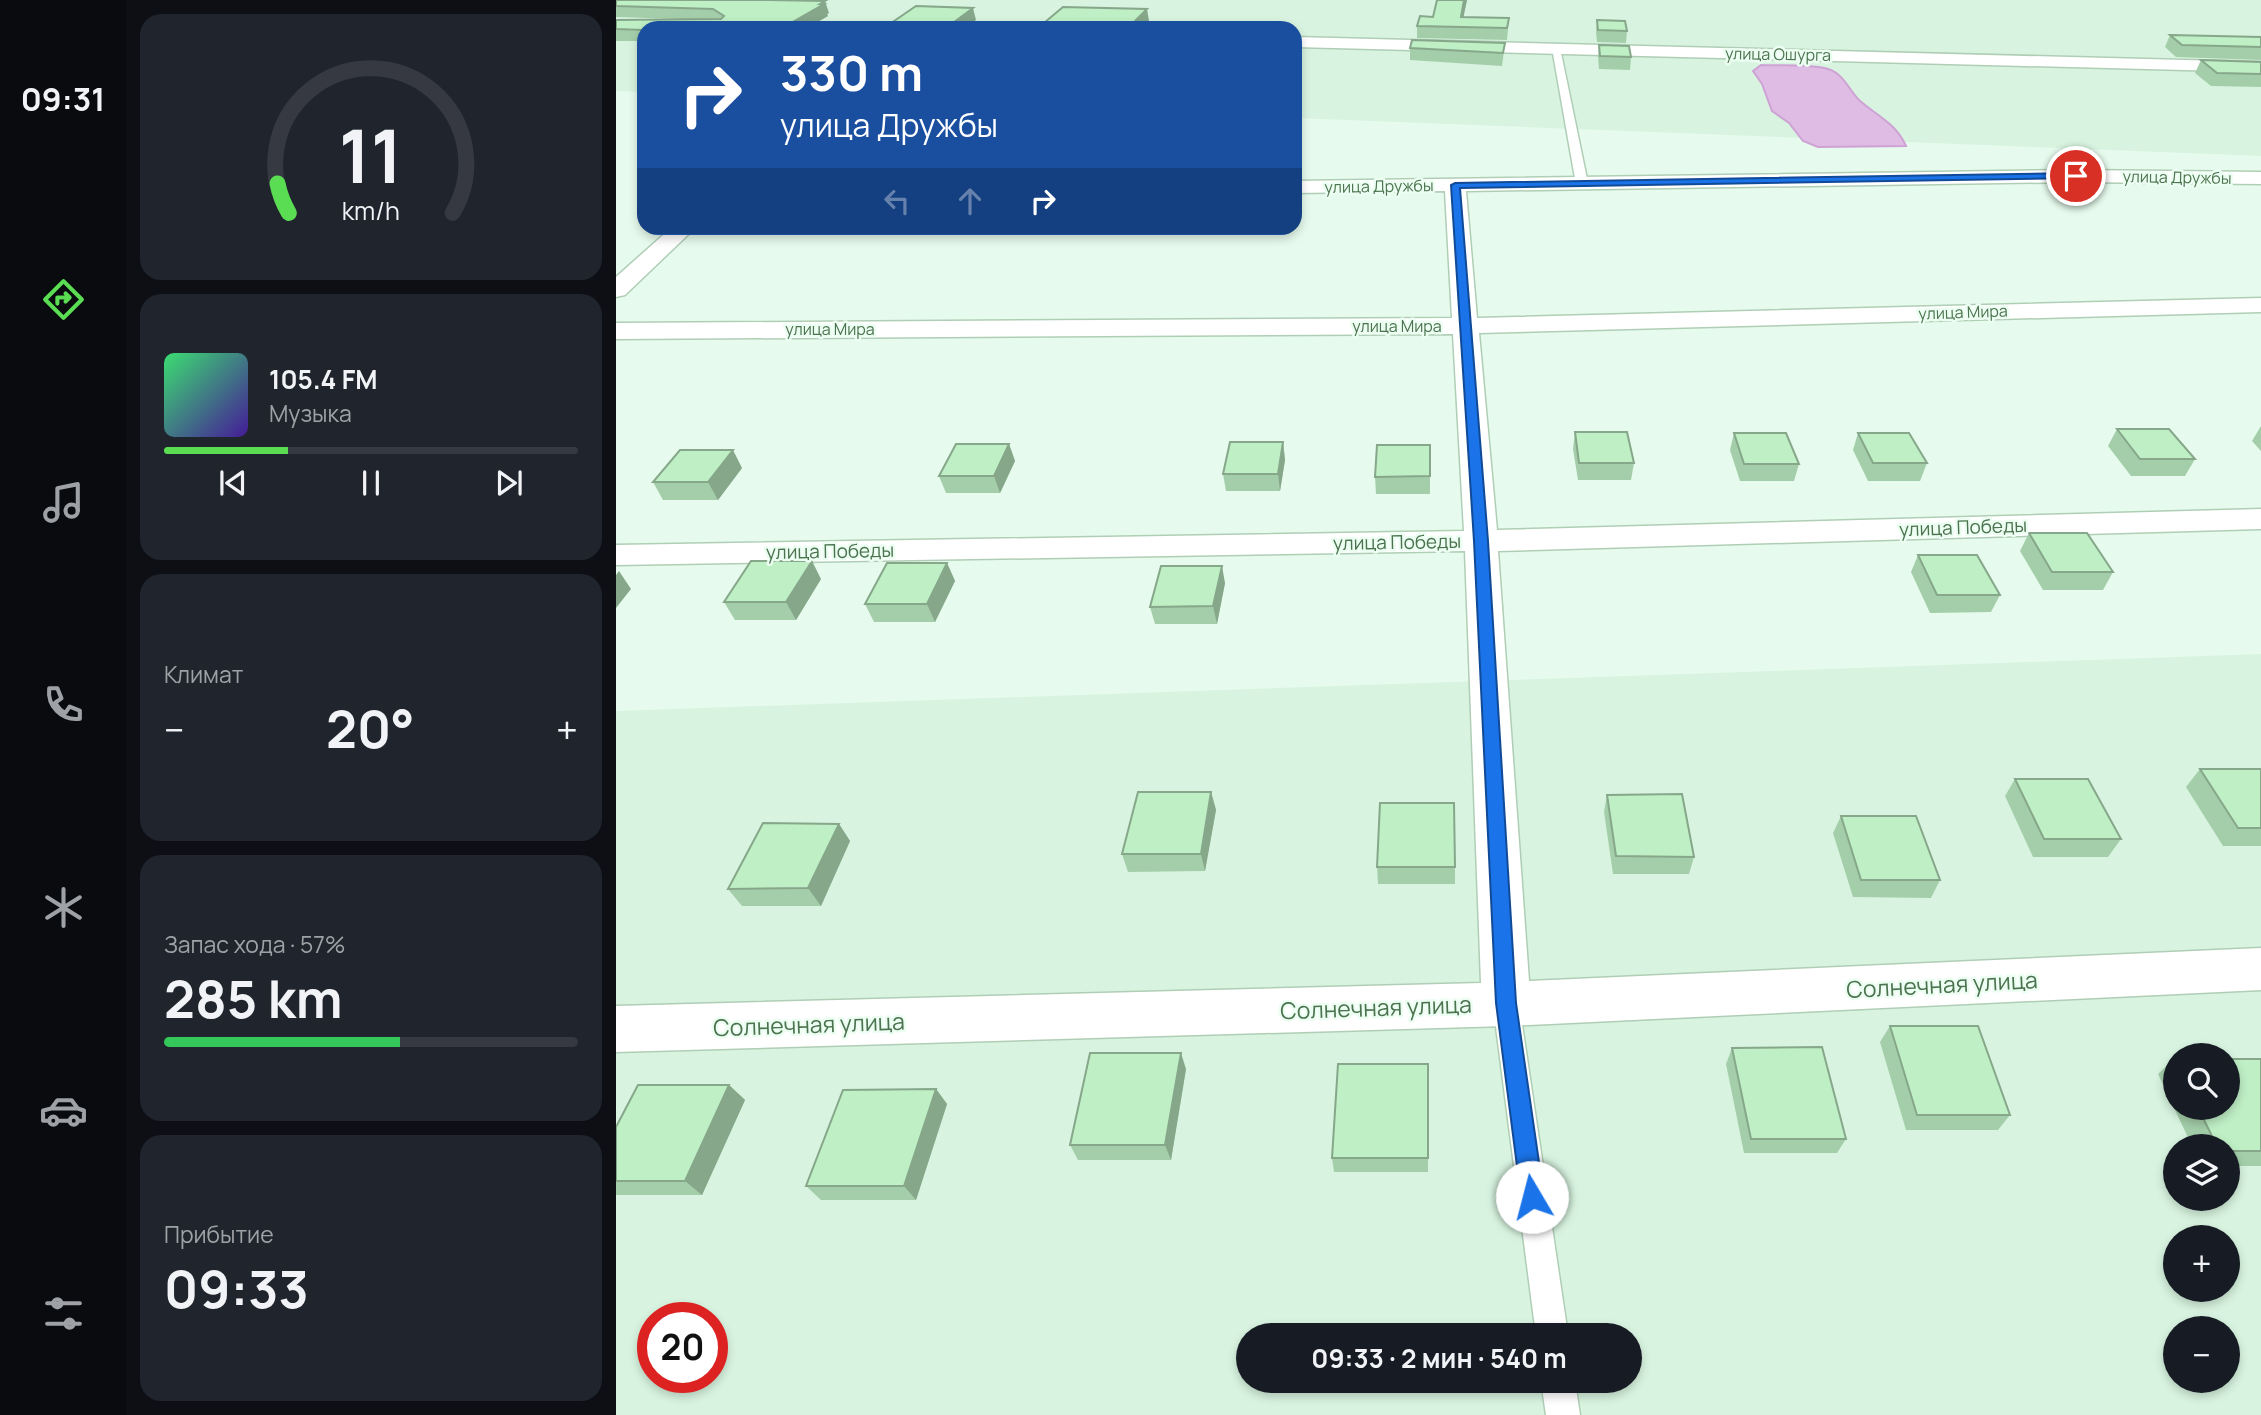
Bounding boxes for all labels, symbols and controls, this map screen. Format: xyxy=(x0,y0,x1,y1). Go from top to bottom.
text: 330 m xyxy=(780,39,923,106)
street label: улица Ошурга xyxy=(1725,42,1831,66)
icon: right xyxy=(665,49,756,140)
text: 09:31 xyxy=(21,77,105,121)
text: улица Дружбы xyxy=(780,103,998,147)
text: 11 xyxy=(339,105,403,205)
pin xyxy=(2046,146,2106,206)
icon: arrive xyxy=(2057,157,2095,195)
street label: улица Дружбы xyxy=(2122,165,2232,189)
street label: улица Дружбы xyxy=(1324,174,1434,198)
icon: left xyxy=(878,182,916,220)
icon: ahead xyxy=(951,182,989,220)
icon: right xyxy=(1024,182,1062,220)
text: km/h xyxy=(342,193,400,228)
icon: directions xyxy=(39,275,88,324)
street label: улица Мира xyxy=(1918,299,2008,325)
street label: улица Мира xyxy=(1352,315,1442,337)
street label: улица Мира xyxy=(785,318,875,340)
text: 105.4 FM xyxy=(269,361,378,397)
text: Музыка xyxy=(269,397,352,429)
icon: previous xyxy=(214,464,252,502)
icon: pause xyxy=(352,464,390,502)
icon: next xyxy=(490,464,528,502)
icon: music xyxy=(39,478,88,527)
street label: улица Победы xyxy=(1899,512,2027,542)
street label: улица Победы xyxy=(1333,528,1461,556)
street label: улица Победы xyxy=(766,537,894,565)
text: Климат xyxy=(164,658,243,690)
icon: phone xyxy=(39,680,88,729)
text: 20° xyxy=(326,693,415,764)
text: − xyxy=(164,703,185,755)
text: + xyxy=(556,703,578,755)
icon: climate xyxy=(39,883,88,932)
text: Запас хода · 57% xyxy=(164,928,345,960)
text: 285 km xyxy=(164,963,342,1034)
street label: Солнечная улица xyxy=(1846,963,2038,1005)
street label: Солнечная улица xyxy=(1280,988,1472,1026)
street label: Солнечная улица xyxy=(713,1005,905,1043)
map controls xyxy=(2163,1043,2240,1393)
button: search xyxy=(2163,1043,2240,1120)
icon: car xyxy=(39,1086,88,1135)
button: layers xyxy=(2163,1134,2240,1211)
position arrow xyxy=(1495,1160,1569,1234)
text: Прибытие xyxy=(164,1218,274,1250)
button: + xyxy=(2163,1225,2240,1302)
text: 09:33 xyxy=(164,1253,309,1324)
icon: filters xyxy=(39,1289,88,1338)
speed limit sign: 20 xyxy=(637,1302,728,1393)
button: − xyxy=(2163,1316,2240,1393)
text: 09:33 · 2 мин · 540 m xyxy=(1311,1340,1567,1376)

